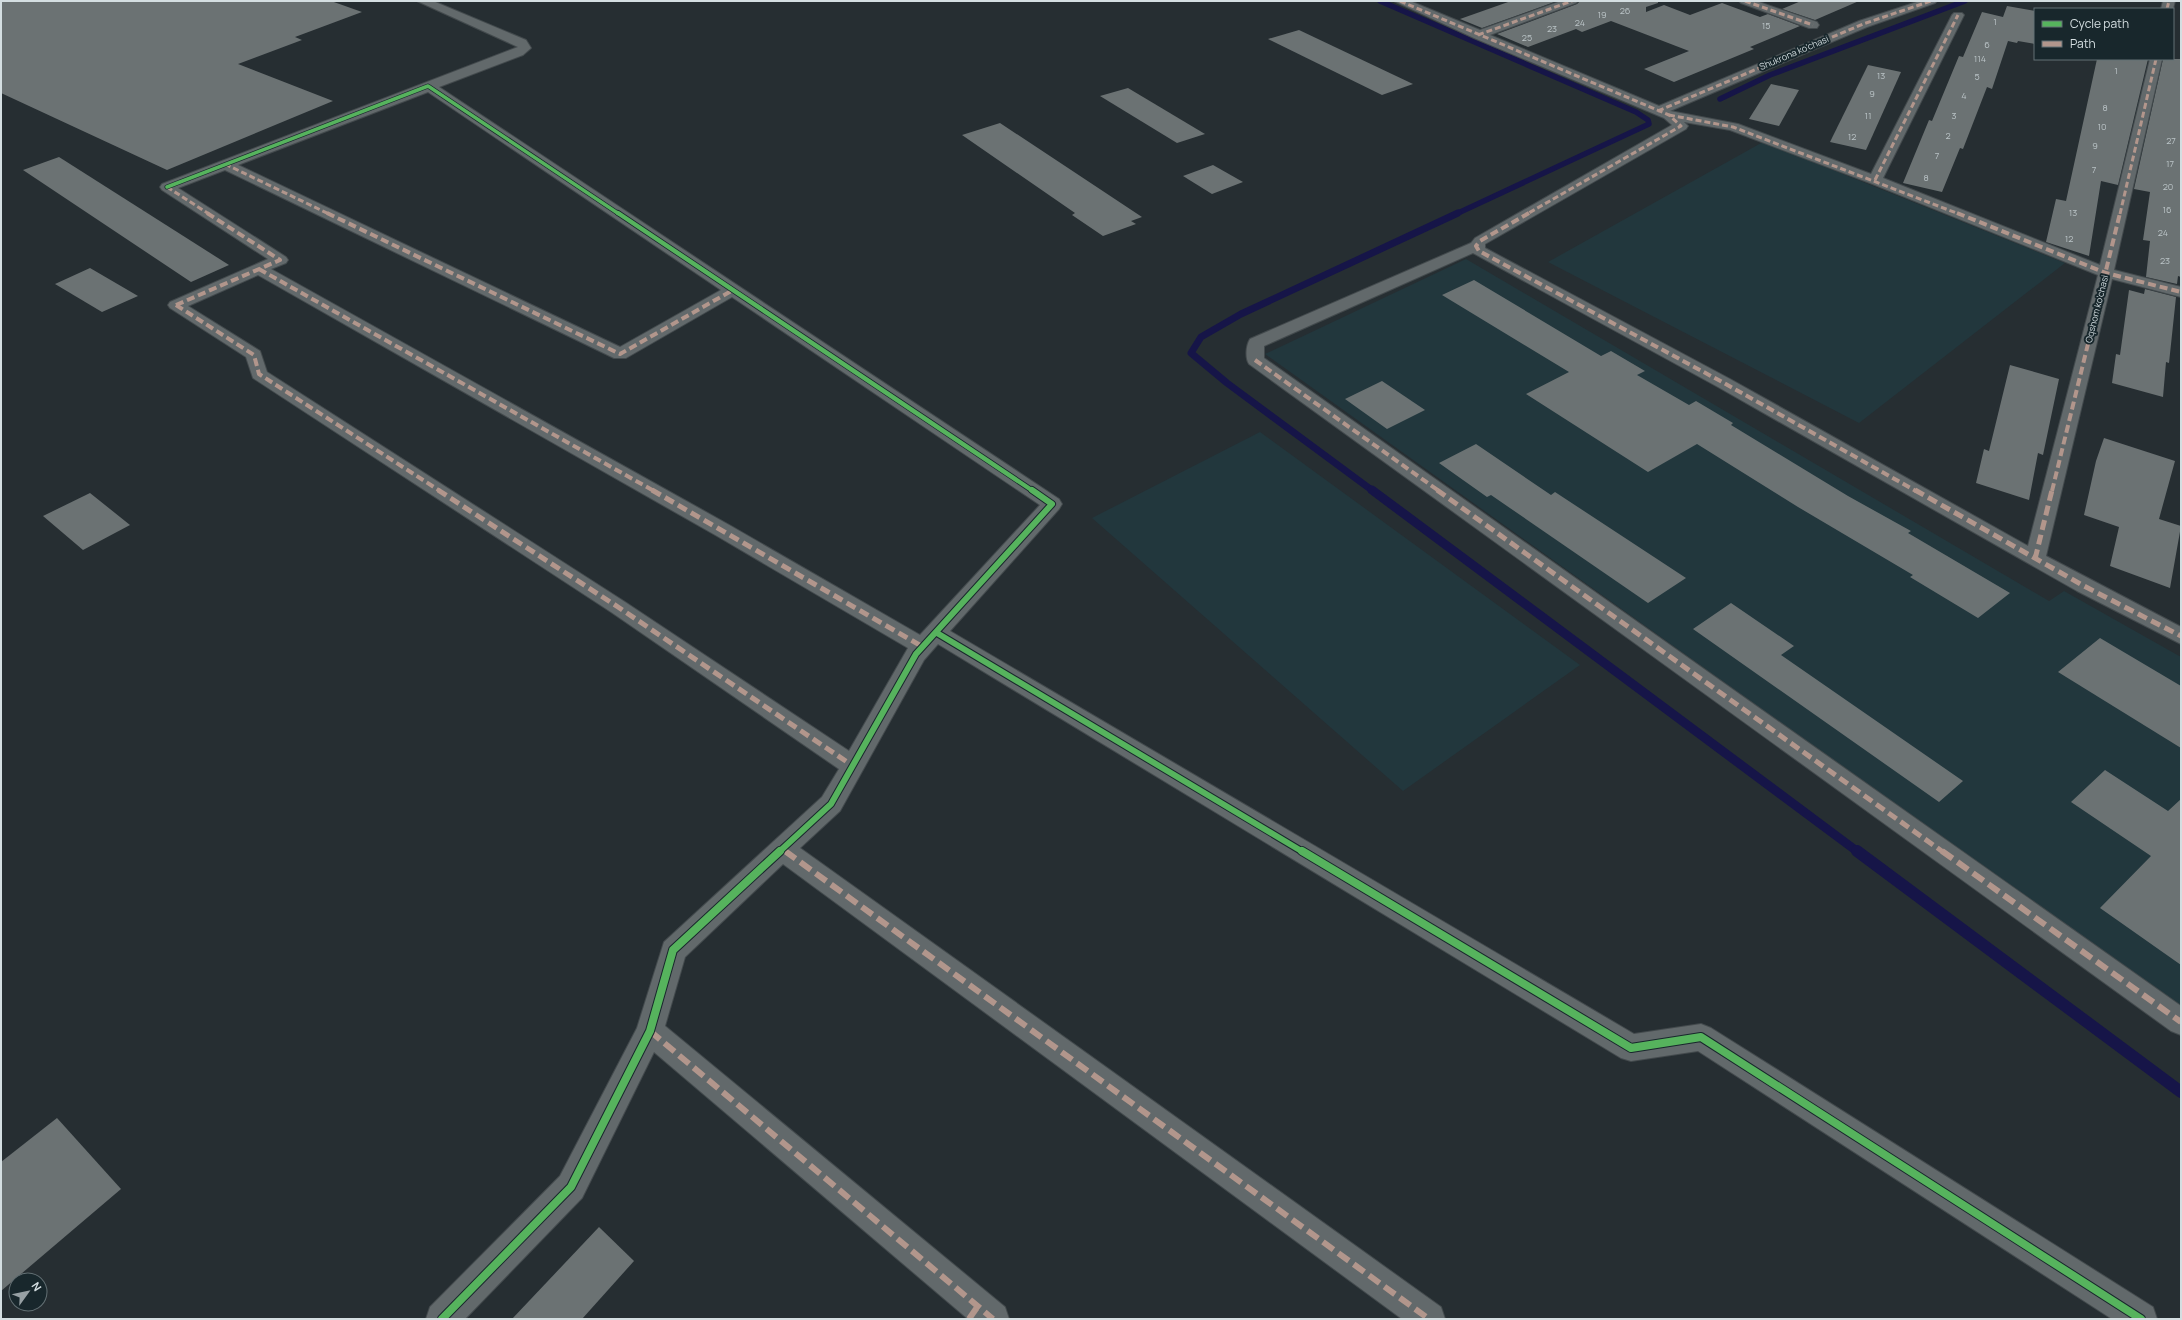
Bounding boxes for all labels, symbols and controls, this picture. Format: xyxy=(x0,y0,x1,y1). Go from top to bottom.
house number: 26 xyxy=(1620,4,1631,17)
house number: 19 xyxy=(1597,8,1607,21)
legend xyxy=(2034,8,2174,60)
house number: 1 xyxy=(1993,15,1997,28)
text: Cycle path xyxy=(2070,15,2129,32)
house number: 24 xyxy=(1575,16,1585,29)
house number: 15 xyxy=(1762,19,1770,32)
house number: 23 xyxy=(1547,22,1557,35)
house number: 25 xyxy=(1522,31,1532,44)
street label: Shukrona ko'chasi xyxy=(1757,32,1830,73)
text: Path xyxy=(2070,35,2096,52)
house number: 6 xyxy=(1984,38,1990,51)
house number: 114 xyxy=(1974,52,1986,65)
house number: 1 xyxy=(2114,64,2118,77)
house number: 13 xyxy=(1877,69,1885,82)
house number: 5 xyxy=(1974,70,1980,83)
house number: 9 xyxy=(1869,87,1875,100)
house number: 4 xyxy=(1961,89,1967,102)
house number: 8 xyxy=(2102,101,2108,114)
house number: 11 xyxy=(1864,109,1872,122)
house number: 3 xyxy=(1952,109,1957,122)
house number: 10 xyxy=(2098,120,2107,133)
house number: 2 xyxy=(1945,129,1951,142)
house number: 12 xyxy=(1848,130,1856,143)
house number: 27 xyxy=(2166,134,2176,147)
house number: 9 xyxy=(2092,139,2098,152)
house number: 7 xyxy=(1935,149,1940,162)
house number: 17 xyxy=(2166,157,2174,170)
house number: 7 xyxy=(2092,163,2097,176)
house number: 8 xyxy=(1923,171,1929,184)
house number: 20 xyxy=(2163,180,2173,193)
house number: 16 xyxy=(2162,203,2172,216)
house number: 13 xyxy=(2069,206,2077,219)
house number: 24 xyxy=(2158,226,2168,239)
house number: 12 xyxy=(2065,232,2073,245)
house number: 23 xyxy=(2160,254,2170,267)
street label: Oqshom ko'chasi xyxy=(2082,274,2111,344)
north arrow xyxy=(8,1272,48,1312)
text: N xyxy=(28,1279,45,1294)

